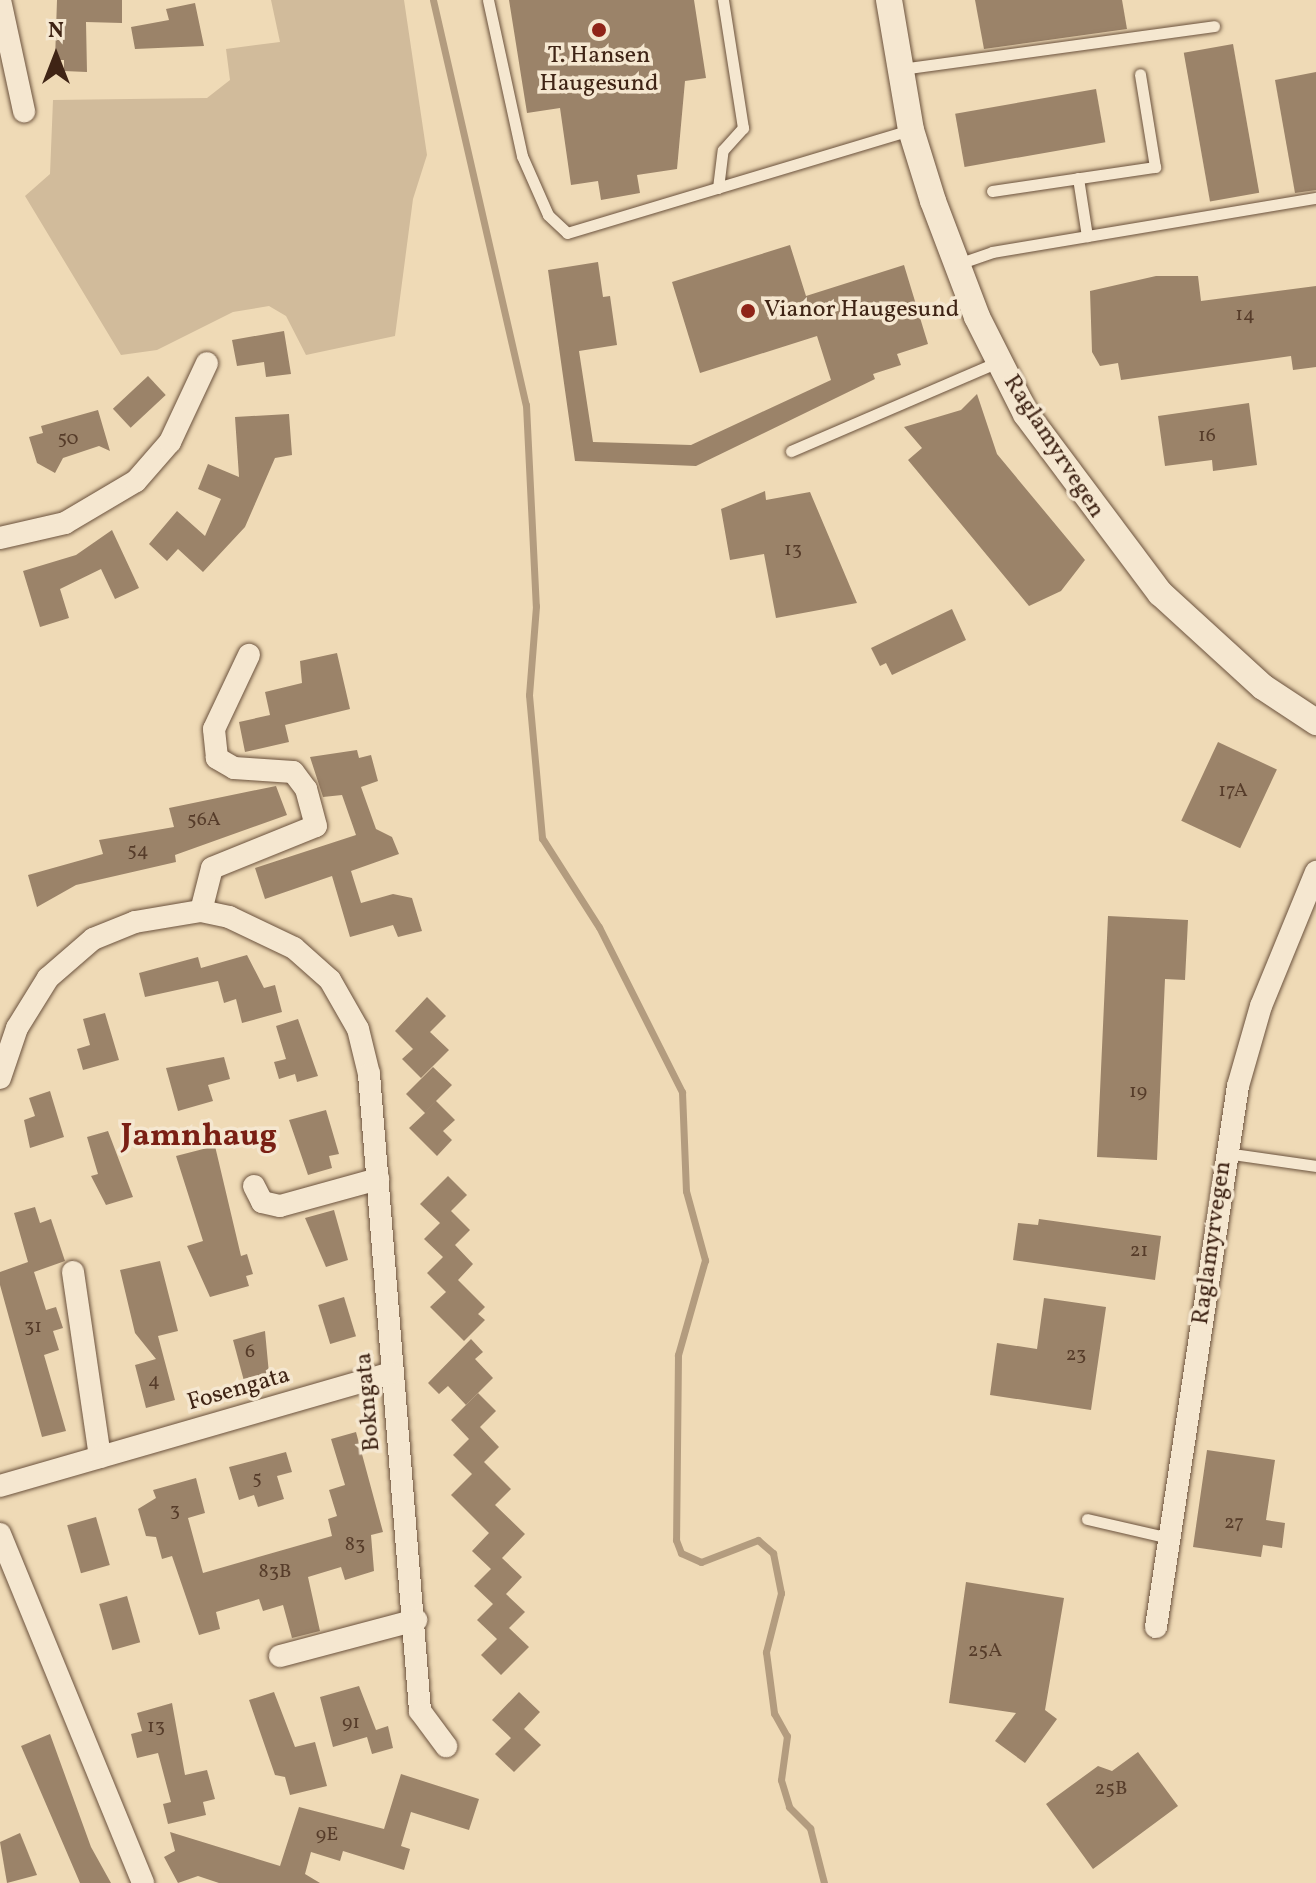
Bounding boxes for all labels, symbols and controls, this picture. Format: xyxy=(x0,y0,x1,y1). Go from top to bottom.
north arrow xyxy=(16,16,96,96)
text: N xyxy=(48,16,64,47)
marker: T. Hansen Haugesund xyxy=(590,21,608,39)
place label: T. Hansen Haugesund xyxy=(540,43,658,99)
place label: Vianor Haugesund xyxy=(764,297,959,325)
marker: Vianor Haugesund xyxy=(739,302,757,320)
house number: 14 xyxy=(1235,303,1255,327)
street label: Raglamyrvegen xyxy=(996,370,1110,524)
house number: 16 xyxy=(1198,424,1216,448)
house number: 50 xyxy=(57,427,79,451)
house number: 13 xyxy=(784,538,802,562)
house number: 17A xyxy=(1218,779,1248,803)
house number: 56A xyxy=(187,808,221,832)
house number: 54 xyxy=(127,839,149,863)
house number: 19 xyxy=(1129,1080,1147,1104)
district label: Jamnhaug xyxy=(121,1118,277,1156)
street label: Raglamyrvegen xyxy=(1187,1159,1239,1327)
house number: 21 xyxy=(1130,1239,1148,1263)
house number: 31 xyxy=(24,1315,42,1339)
house number: 6 xyxy=(245,1340,255,1364)
house number: 23 xyxy=(1066,1343,1086,1367)
street label: Bokngata xyxy=(350,1351,388,1453)
street label: Fosengata xyxy=(184,1362,294,1418)
house number: 4 xyxy=(148,1369,160,1393)
house number: 5 xyxy=(252,1467,262,1491)
house number: 3 xyxy=(170,1499,180,1523)
house number: 27 xyxy=(1224,1511,1244,1535)
house number: 83 xyxy=(345,1533,365,1557)
house number: 83B xyxy=(259,1560,291,1584)
house number: 25A xyxy=(968,1639,1002,1663)
house number: 91 xyxy=(342,1711,360,1735)
house number: 13 xyxy=(147,1715,165,1739)
house number: 25B xyxy=(1095,1777,1127,1801)
house number: 9E xyxy=(316,1823,338,1847)

